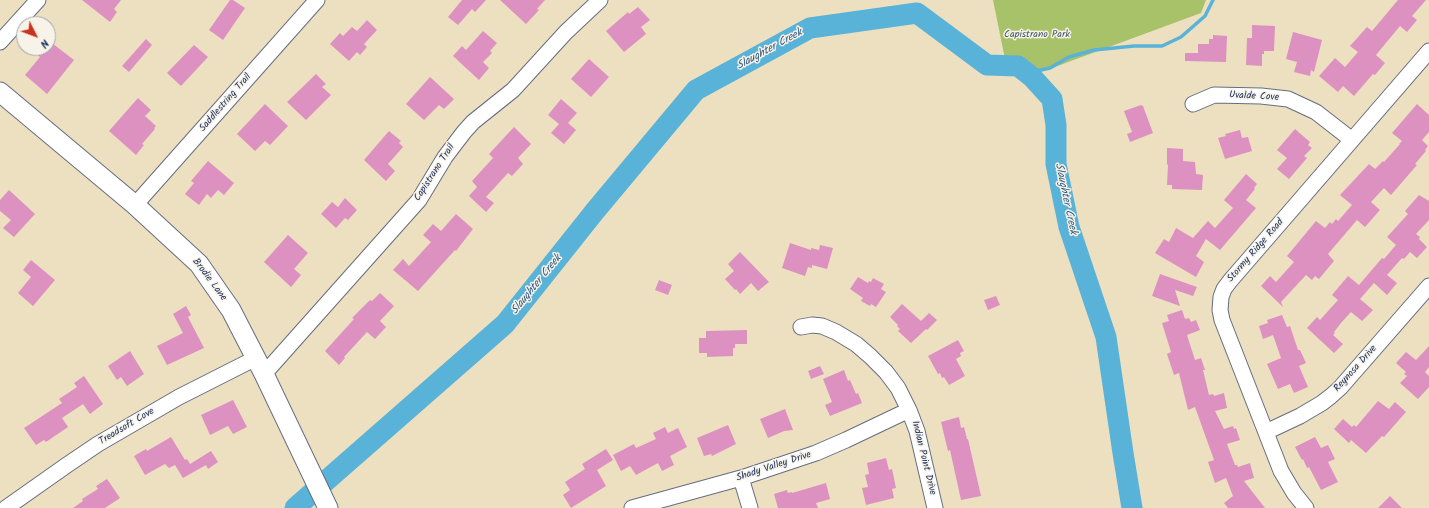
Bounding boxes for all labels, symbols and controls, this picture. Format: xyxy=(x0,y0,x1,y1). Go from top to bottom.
north arrow xyxy=(16,16,56,56)
water label: Slaughter Creek xyxy=(735,27,805,73)
park label: Capistrano Park xyxy=(1004,29,1070,41)
text: N xyxy=(35,35,53,52)
street label: Saddlestring Trail xyxy=(198,72,254,134)
street label: Uvalde Cove xyxy=(1229,90,1279,104)
street label: Capistrano Trail xyxy=(412,142,458,204)
water label: Slaughter Creek xyxy=(1051,162,1079,236)
street label: Stormy Ridge Road xyxy=(1225,217,1287,285)
water label: Slaughter Creek xyxy=(509,253,565,317)
street label: Brodie Lane xyxy=(189,256,229,304)
street label: Reynosa Drive xyxy=(1332,343,1380,395)
street label: Treadsoft Cove xyxy=(97,406,157,448)
street label: Indian Point Drive xyxy=(908,420,938,496)
street label: Shady Valley Drive xyxy=(735,449,813,485)

